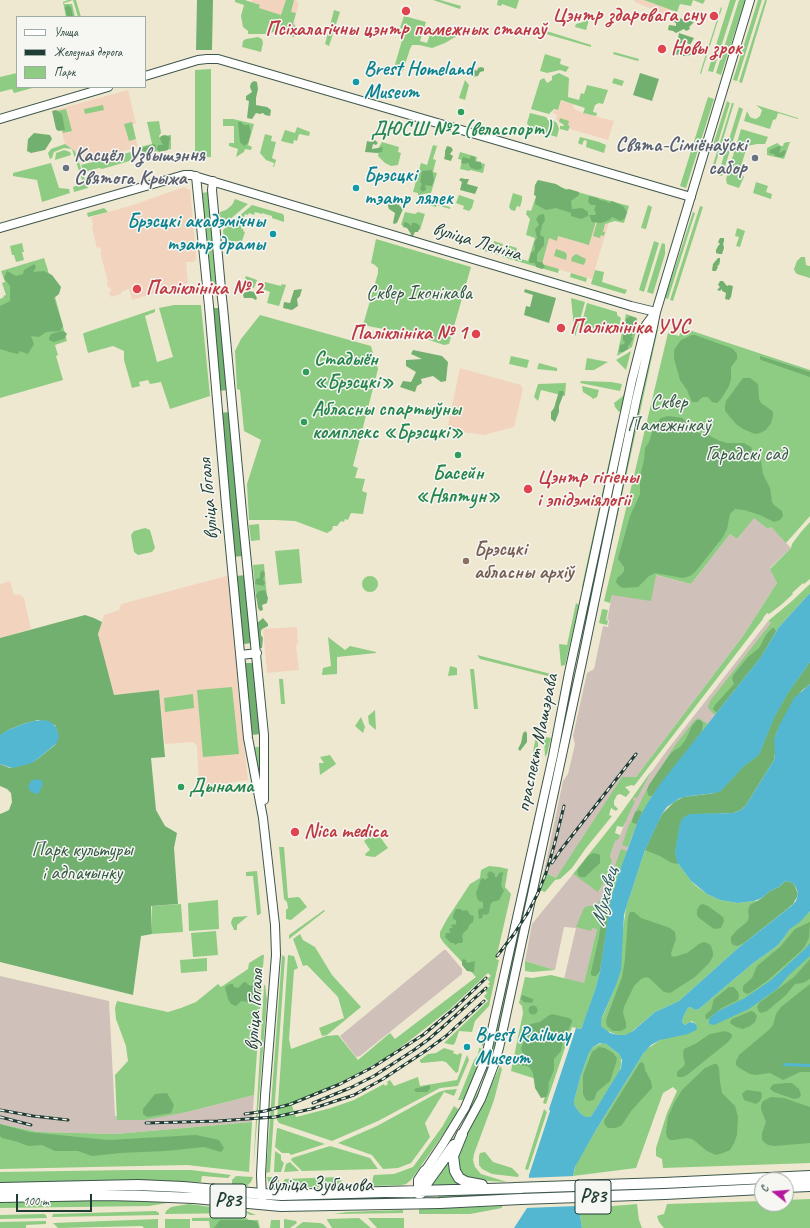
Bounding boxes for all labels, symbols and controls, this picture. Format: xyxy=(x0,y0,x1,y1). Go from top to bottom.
place label: Цэнтр здаровага сну xyxy=(552,4,705,28)
marker: Псіхалагічны цэнтр памежных станаў xyxy=(400,5,412,17)
marker: Цэнтр здаровага сну xyxy=(708,10,720,22)
legend xyxy=(16,16,146,88)
place label: Псіхалагічны цэнтр памежных станаў xyxy=(266,18,546,42)
text: Улица xyxy=(54,24,78,40)
place label: Новы зрок xyxy=(671,37,742,61)
marker: Новы зрок xyxy=(656,43,668,55)
text: Железная дорога xyxy=(54,44,122,60)
place label: Brest Homeland Museum xyxy=(364,58,473,105)
text: Парк xyxy=(54,64,75,80)
marker: Brest Homeland Museum xyxy=(351,77,361,87)
marker: ДЮСШ №2 (веласпорт) xyxy=(456,107,466,117)
place label: ДЮСШ №2 (веласпорт) xyxy=(371,118,551,142)
place label: Свята-Сіміёнаўскі сабор xyxy=(615,134,747,181)
place label: Касцёл Узвышэння Святога Крыжа xyxy=(74,144,205,191)
marker: Свята-Сіміёнаўскі сабор xyxy=(750,153,760,163)
marker: Касцёл Узвышэння Святога Крыжа xyxy=(61,163,71,173)
place label: Брэсцкі тэатр лялек xyxy=(364,164,453,211)
marker: Брэсцкі тэатр лялек xyxy=(351,183,361,193)
place label: Брэсцкі акадэмічны тэатр драмы xyxy=(127,210,265,257)
street label: вуліца Леніна xyxy=(430,217,524,267)
marker: Брэсцкі акадэмічны тэатр драмы xyxy=(268,229,278,239)
place label: Паліклініка № 2 xyxy=(146,277,263,301)
park label: Сквер Іконікава xyxy=(366,282,472,306)
marker: Паліклініка № 2 xyxy=(131,283,143,295)
place label: Паліклініка УУС xyxy=(570,316,690,340)
place label: Паліклініка № 1 xyxy=(350,322,467,346)
marker: Паліклініка УУС xyxy=(555,322,567,334)
marker: Паліклініка № 1 xyxy=(470,328,482,340)
place label: Стадыён «Брэсцкі» xyxy=(314,348,394,395)
marker: Стадыён «Брэсцкі» xyxy=(301,367,311,377)
park label: Сквер Памежнікаў xyxy=(627,391,711,438)
place label: Абласны спартыўны комплекс «Брэсцкі» xyxy=(312,398,463,445)
marker: Абласны спартыўны комплекс «Брэсцкі» xyxy=(299,417,309,427)
park label: Гарадскі сад xyxy=(705,443,787,467)
marker: Басейн «Няптун» xyxy=(453,450,463,460)
street label: вуліца Гогаля xyxy=(193,457,225,541)
place label: Басейн «Няптун» xyxy=(416,462,500,509)
place label: Цэнтр гігіены і эпідэміялогіі xyxy=(537,466,639,513)
marker: Цэнтр гігіены і эпідэміялогіі xyxy=(522,483,534,495)
place label: Брэсцкі абласны архіў xyxy=(474,538,574,585)
marker: Брэсцкі абласны архіў xyxy=(461,556,471,566)
street label: праспект Машэрава xyxy=(512,672,564,814)
place label: Дынама xyxy=(189,775,254,799)
marker: Дынама xyxy=(176,782,186,792)
place label: Nica medica xyxy=(304,820,387,844)
marker: Nica medica xyxy=(289,826,301,838)
park label: Парк культуры і адпачынку xyxy=(31,839,133,886)
water label: Мухавец xyxy=(586,865,624,929)
street label: вуліца Гогаля xyxy=(240,969,270,1051)
place label: Brest Railway Museum xyxy=(475,1024,570,1071)
marker: Brest Railway Museum xyxy=(462,1042,472,1052)
north arrow xyxy=(754,1172,794,1212)
street label: вуліца Зубачова xyxy=(267,1174,373,1198)
road number: Р83 xyxy=(575,1180,611,1214)
road number: Р83 xyxy=(210,1184,246,1218)
text: С xyxy=(756,1184,771,1193)
scale bar xyxy=(18,1186,94,1212)
text: 100 m xyxy=(23,1193,49,1209)

